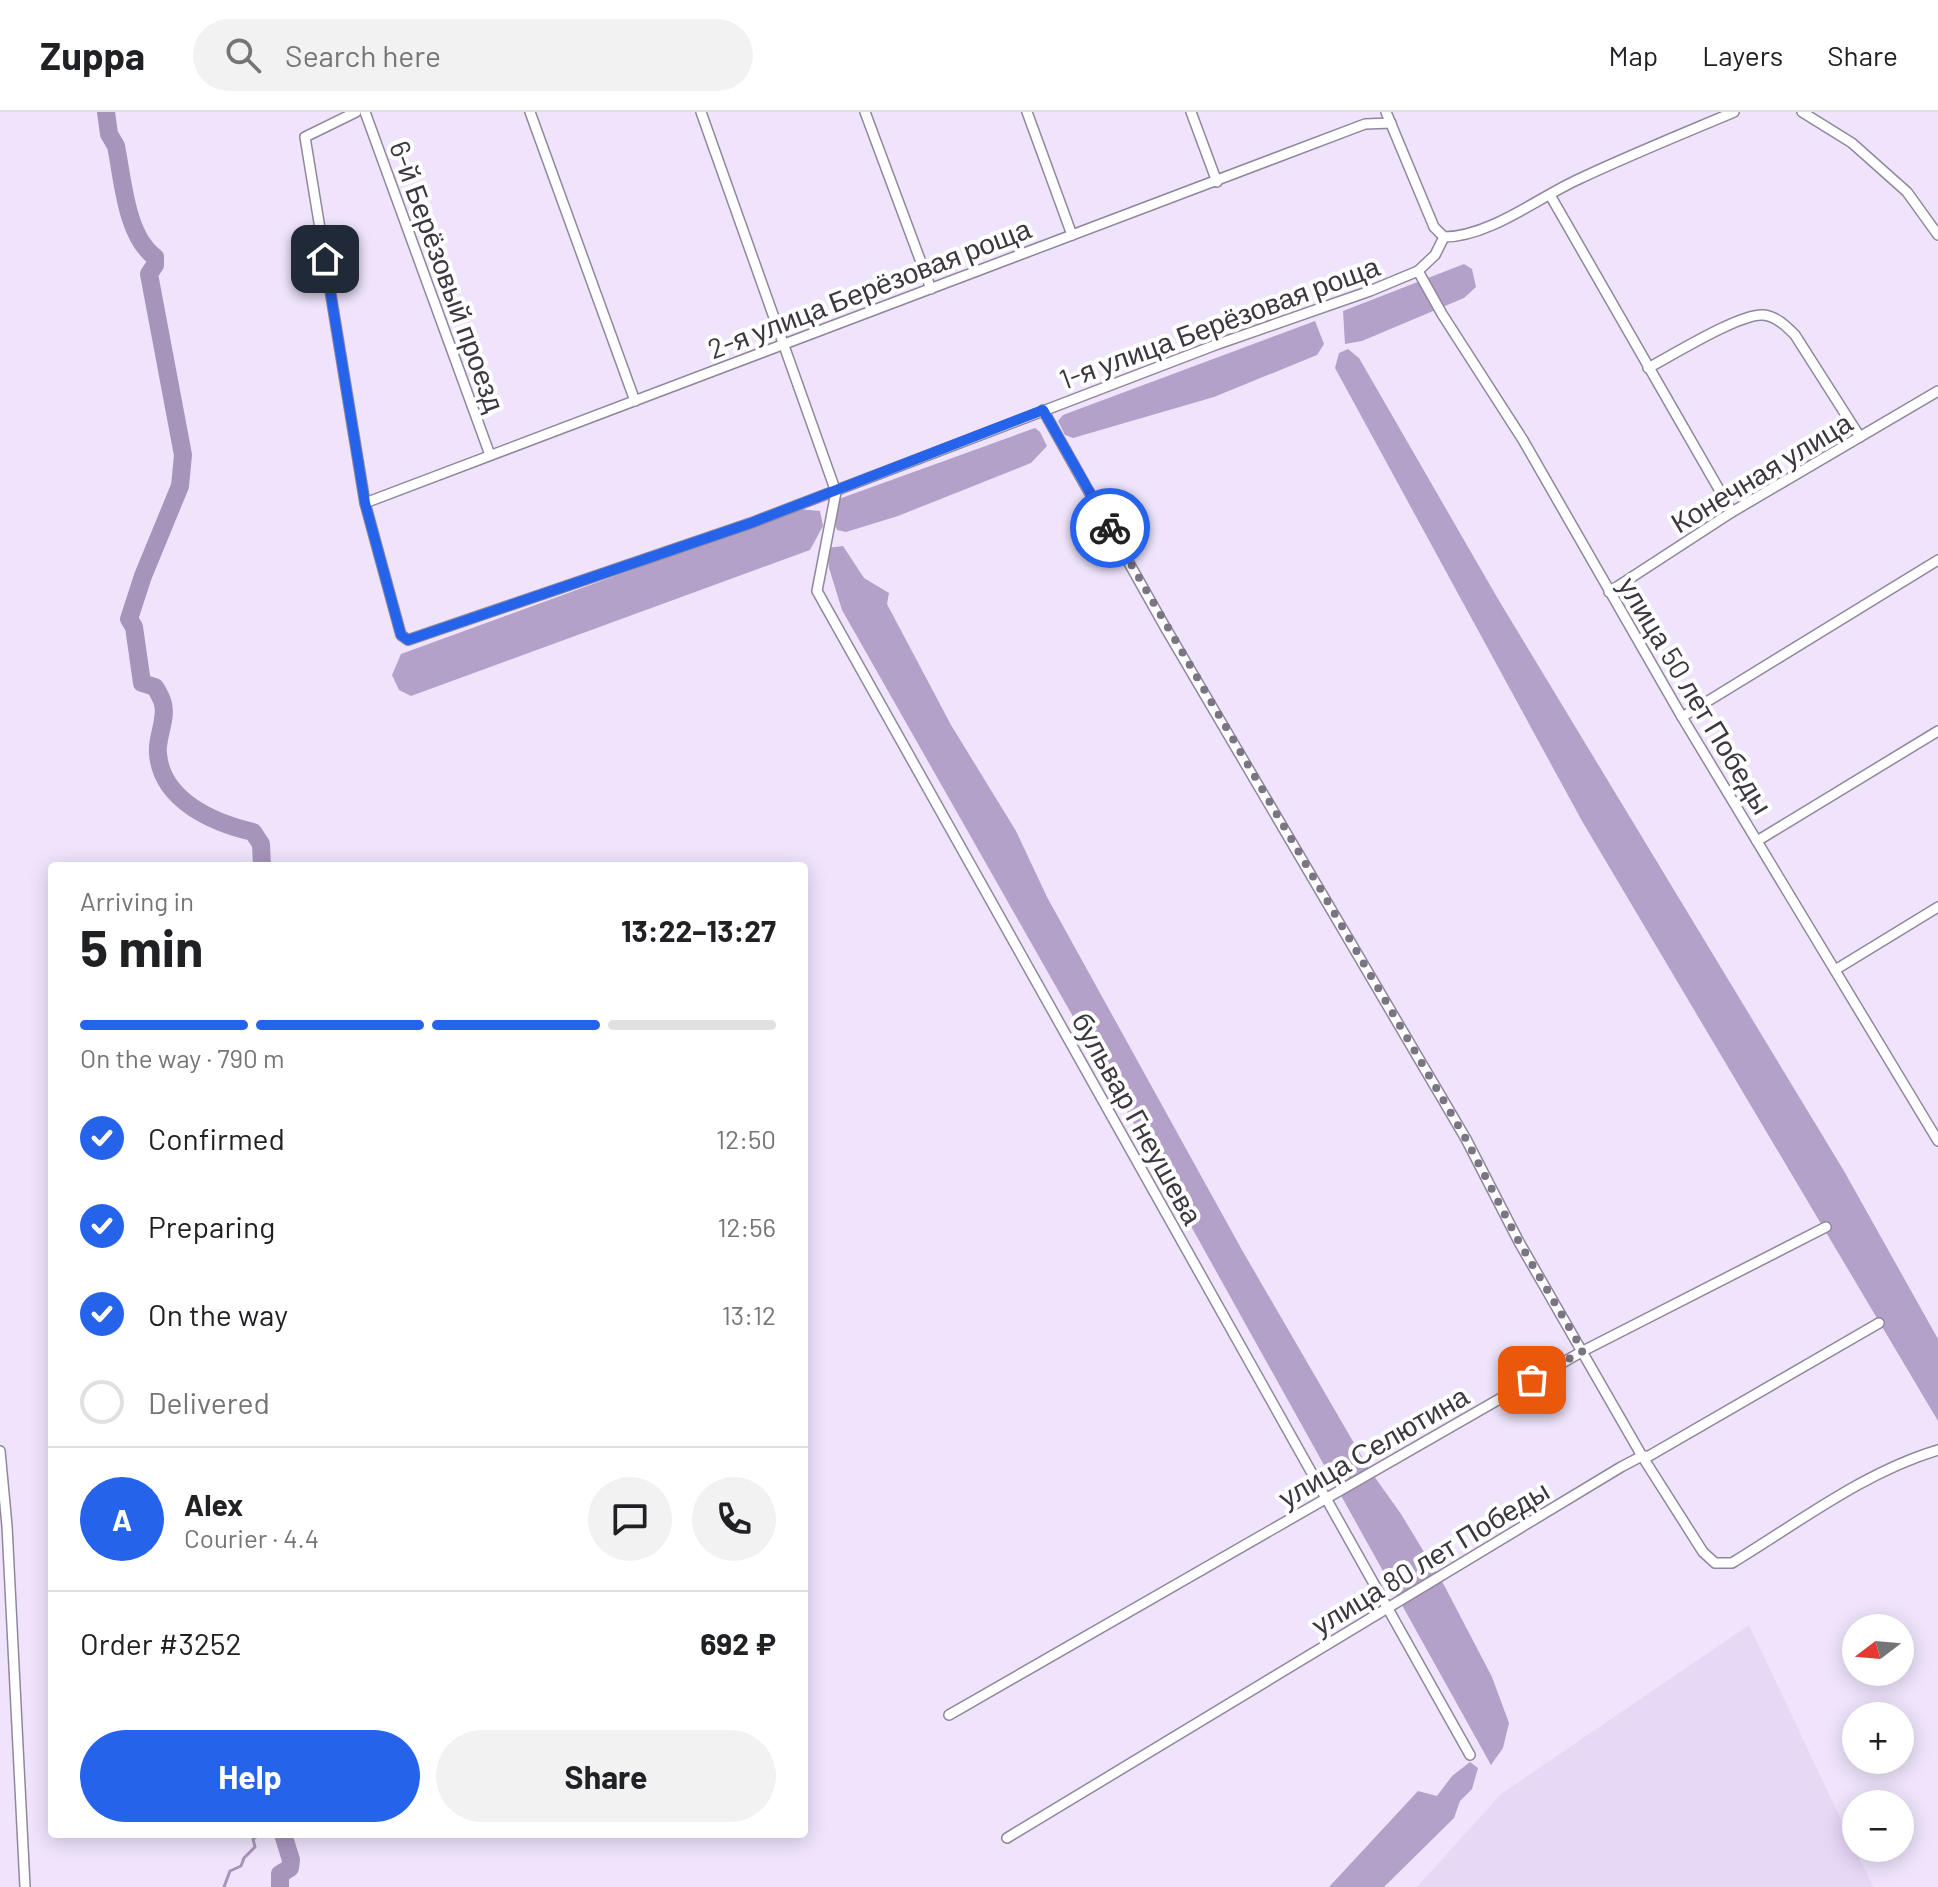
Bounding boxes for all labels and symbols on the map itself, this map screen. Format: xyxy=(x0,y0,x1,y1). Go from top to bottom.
street label: 6-й Берёзовый проезд xyxy=(383,136,513,416)
street label: 2-я улица Берёзовая роща xyxy=(703,210,1036,365)
pin xyxy=(291,225,359,293)
street label: 1-я улица Берёзовая роща xyxy=(1054,248,1384,396)
street label: Конечная улица xyxy=(1664,404,1858,539)
courier xyxy=(1070,488,1150,568)
street label: улица 50 лет Победы xyxy=(1612,570,1780,820)
street label: бульвар Гнеушева xyxy=(1066,1006,1211,1230)
pin xyxy=(1498,1346,1566,1414)
street label: улица Селютина xyxy=(1272,1378,1474,1514)
street label: улица 80 лет Победы xyxy=(1305,1473,1555,1641)
north arrow xyxy=(1842,1614,1914,1686)

